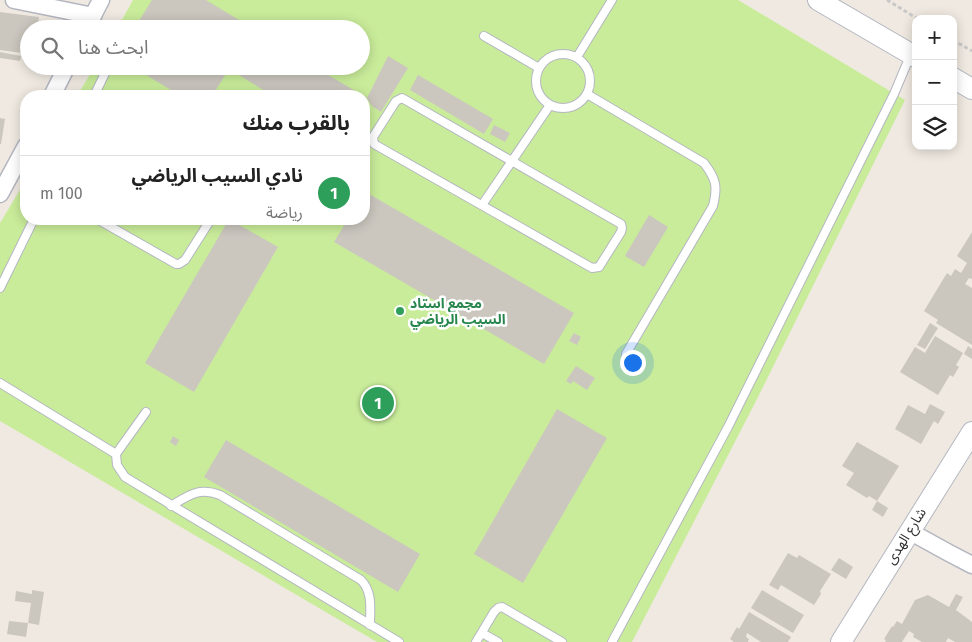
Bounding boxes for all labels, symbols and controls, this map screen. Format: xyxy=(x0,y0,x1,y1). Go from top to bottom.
map controls xyxy=(912,15,957,150)
button: + xyxy=(912,15,957,60)
search box xyxy=(20,20,370,75)
icon: search xyxy=(38,34,66,62)
text: ابحث هنا xyxy=(78,36,149,59)
button: − xyxy=(912,60,957,105)
button: layers xyxy=(912,105,957,150)
text: بالقرب منك xyxy=(243,110,350,136)
text: نادي السيب الرياضي xyxy=(131,164,303,187)
text: 100 m xyxy=(40,184,83,203)
text: 1 xyxy=(330,184,338,203)
text: رياضة xyxy=(266,203,303,222)
place label: مجمع استاد السيب الرياضي xyxy=(410,295,506,330)
marker: مجمع استاد السيب الرياضي xyxy=(394,305,406,317)
your location xyxy=(620,350,646,376)
pin: 1 xyxy=(362,384,394,422)
street label: شارع الهدى xyxy=(882,505,932,568)

